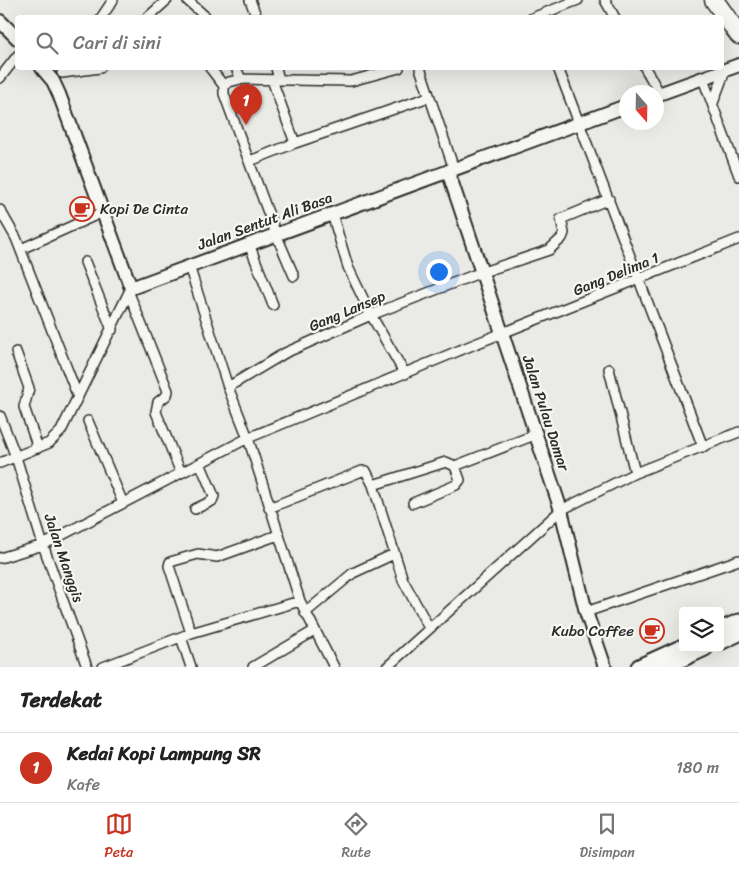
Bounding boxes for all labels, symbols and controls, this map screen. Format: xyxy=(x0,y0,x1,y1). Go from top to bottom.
search box xyxy=(15,15,724,70)
text: Cari di sini xyxy=(73,26,161,59)
icon: search xyxy=(33,29,61,57)
pin: 1 xyxy=(230,84,262,125)
north arrow xyxy=(619,85,664,130)
street label: Jalan Sentut Ali Basa xyxy=(193,184,337,258)
cafe icon: Kopi De Cinta xyxy=(69,196,95,222)
place label: Kopi De Cinta xyxy=(100,196,189,222)
street label: Gang Delima 1 xyxy=(569,245,663,303)
your location xyxy=(426,259,452,285)
street label: Gang Lansep xyxy=(305,283,389,339)
street label: Jalan Pulau Damar xyxy=(515,351,577,475)
street label: Jalan Manggis xyxy=(36,509,92,607)
map controls xyxy=(679,607,724,652)
button: layers xyxy=(679,607,724,652)
place label: Kubo Coffee xyxy=(552,618,634,644)
cafe icon: Kubo Coffee xyxy=(639,618,665,644)
text: Terdekat xyxy=(20,681,102,719)
text: Kedai Kopi Lampung SR xyxy=(67,737,261,770)
text: 1 xyxy=(33,753,39,782)
text: 180 m xyxy=(676,753,719,782)
text: Kafe xyxy=(67,770,100,799)
tab: Peta xyxy=(104,810,133,865)
tab: Rute xyxy=(342,810,371,865)
tab: Disimpan xyxy=(579,810,635,865)

